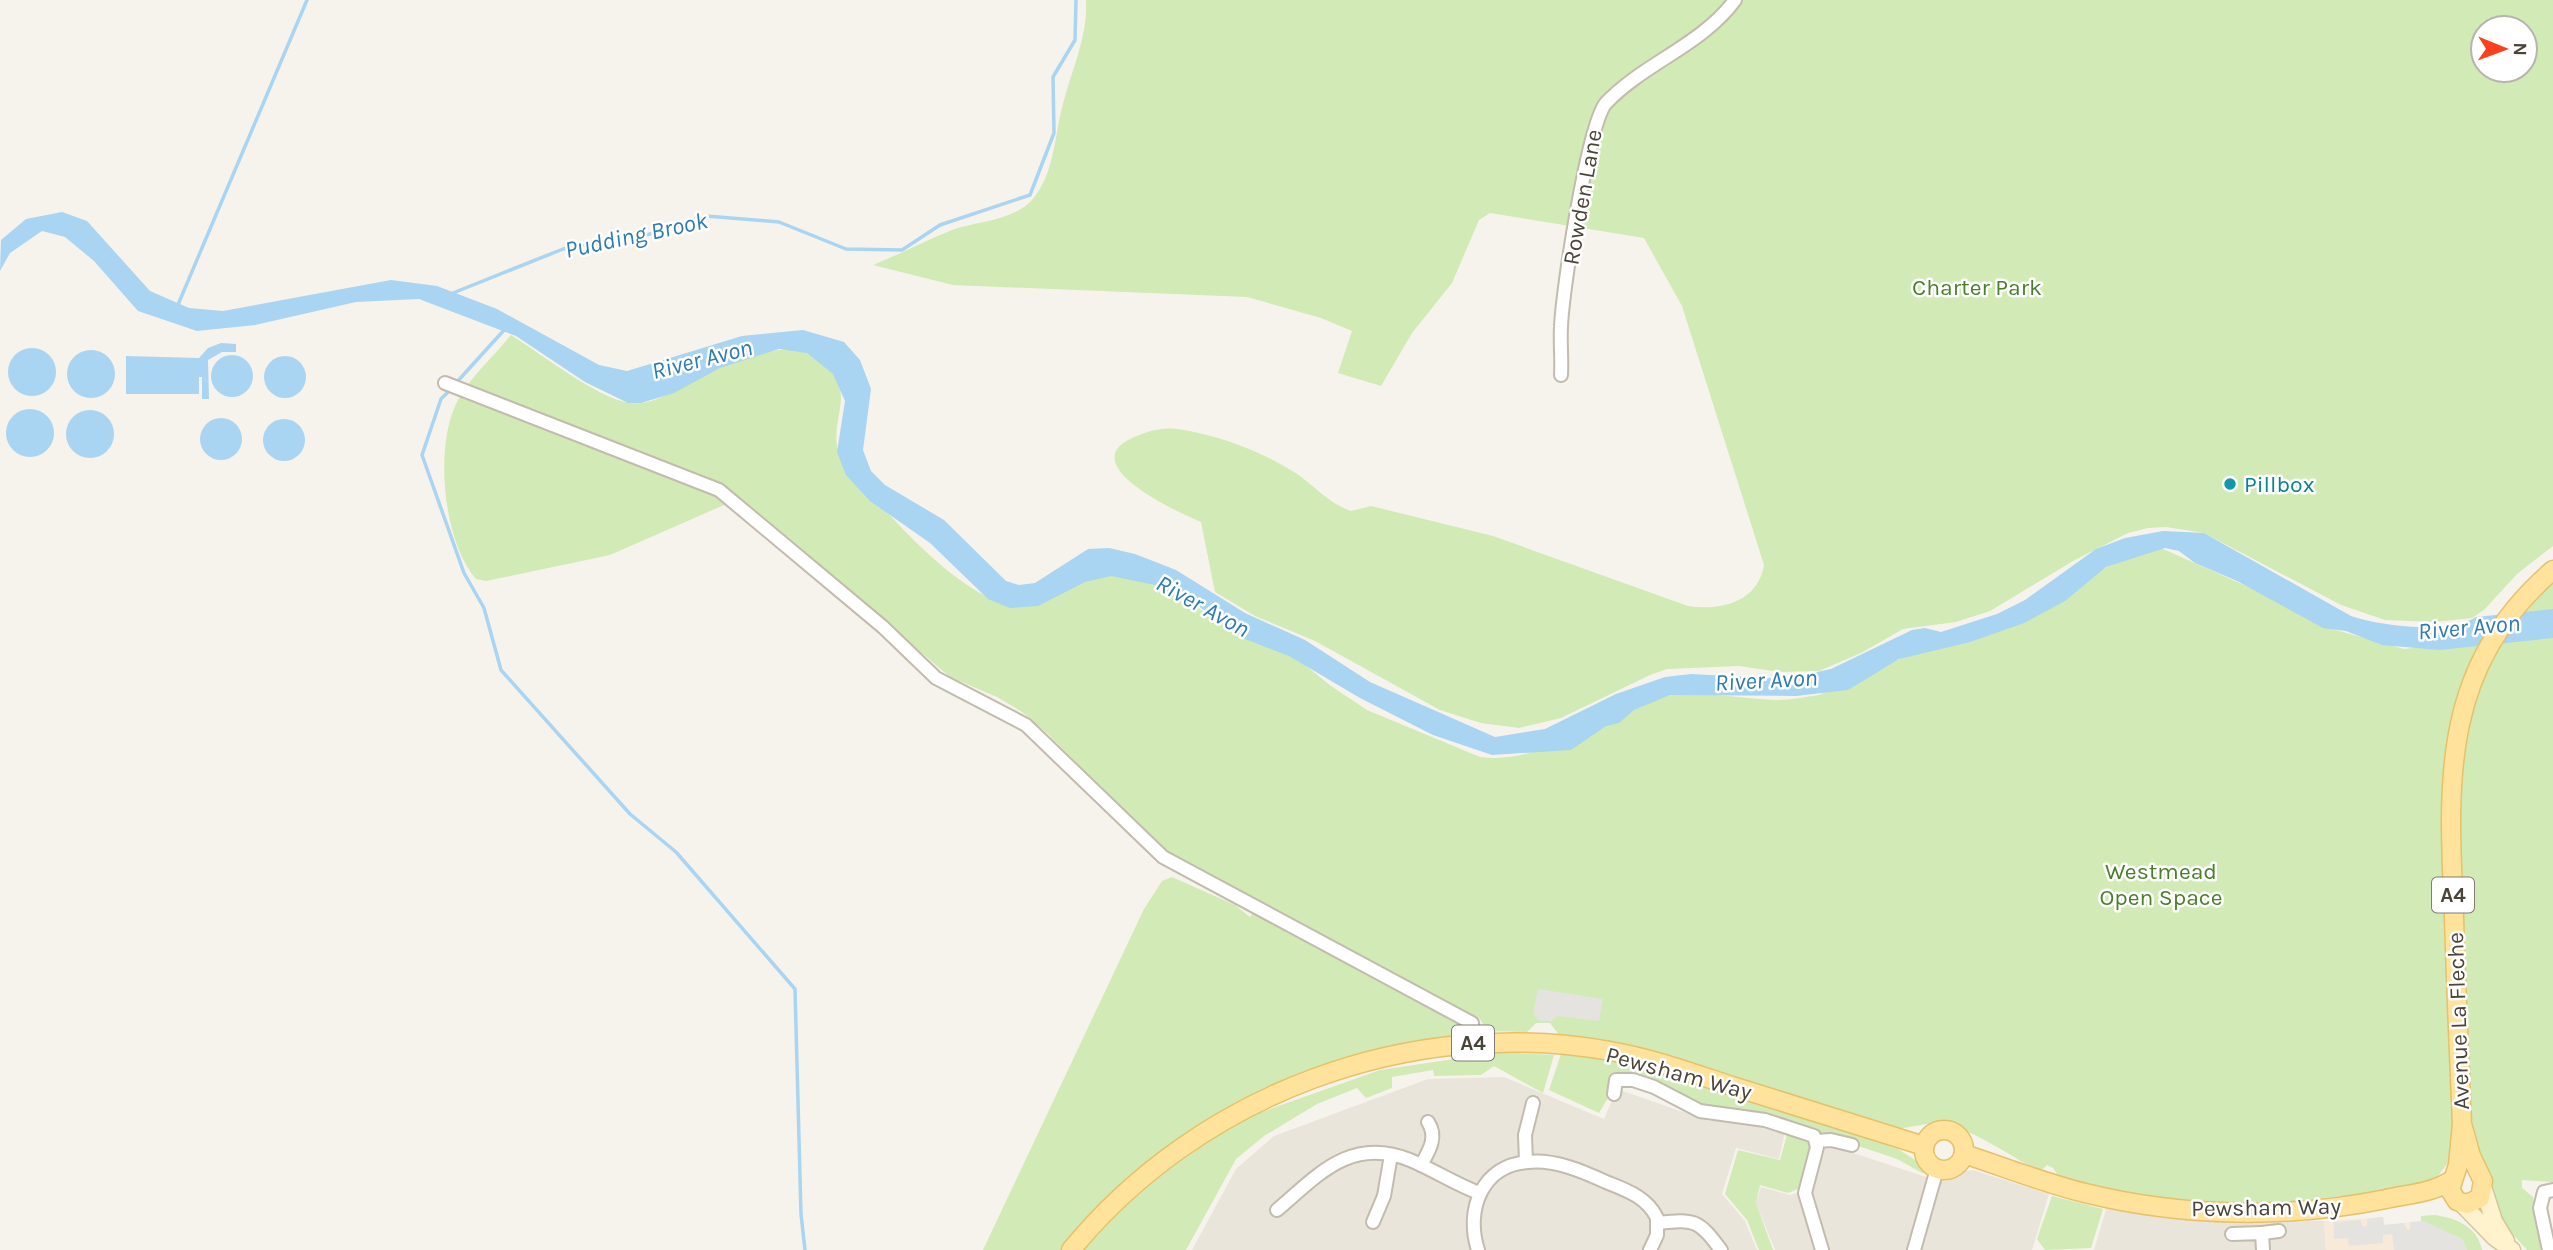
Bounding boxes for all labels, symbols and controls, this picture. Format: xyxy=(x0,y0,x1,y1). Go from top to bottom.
north arrow xyxy=(2469,14,2539,84)
text: N xyxy=(2509,42,2531,56)
street label: Rowden Lane xyxy=(1557,127,1608,267)
water label: Pudding Brook xyxy=(562,206,711,264)
park label: Charter Park xyxy=(1912,274,2042,301)
water label: River Avon xyxy=(649,333,755,385)
place label: Pillbox xyxy=(2244,471,2315,498)
marker: Pillbox xyxy=(2222,476,2238,492)
water label: River Avon xyxy=(1151,569,1255,643)
water label: River Avon xyxy=(2417,609,2521,645)
water label: River Avon xyxy=(1714,663,1818,697)
park label: Westmead Open Space xyxy=(2099,858,2223,911)
road number: A4 xyxy=(2432,878,2474,912)
street label: Avenue La Fleche xyxy=(2442,932,2475,1110)
road number: A4 xyxy=(1452,1026,1494,1060)
street label: Pewsham Way xyxy=(1603,1041,1755,1106)
street label: Pewsham Way xyxy=(2191,1193,2342,1222)

